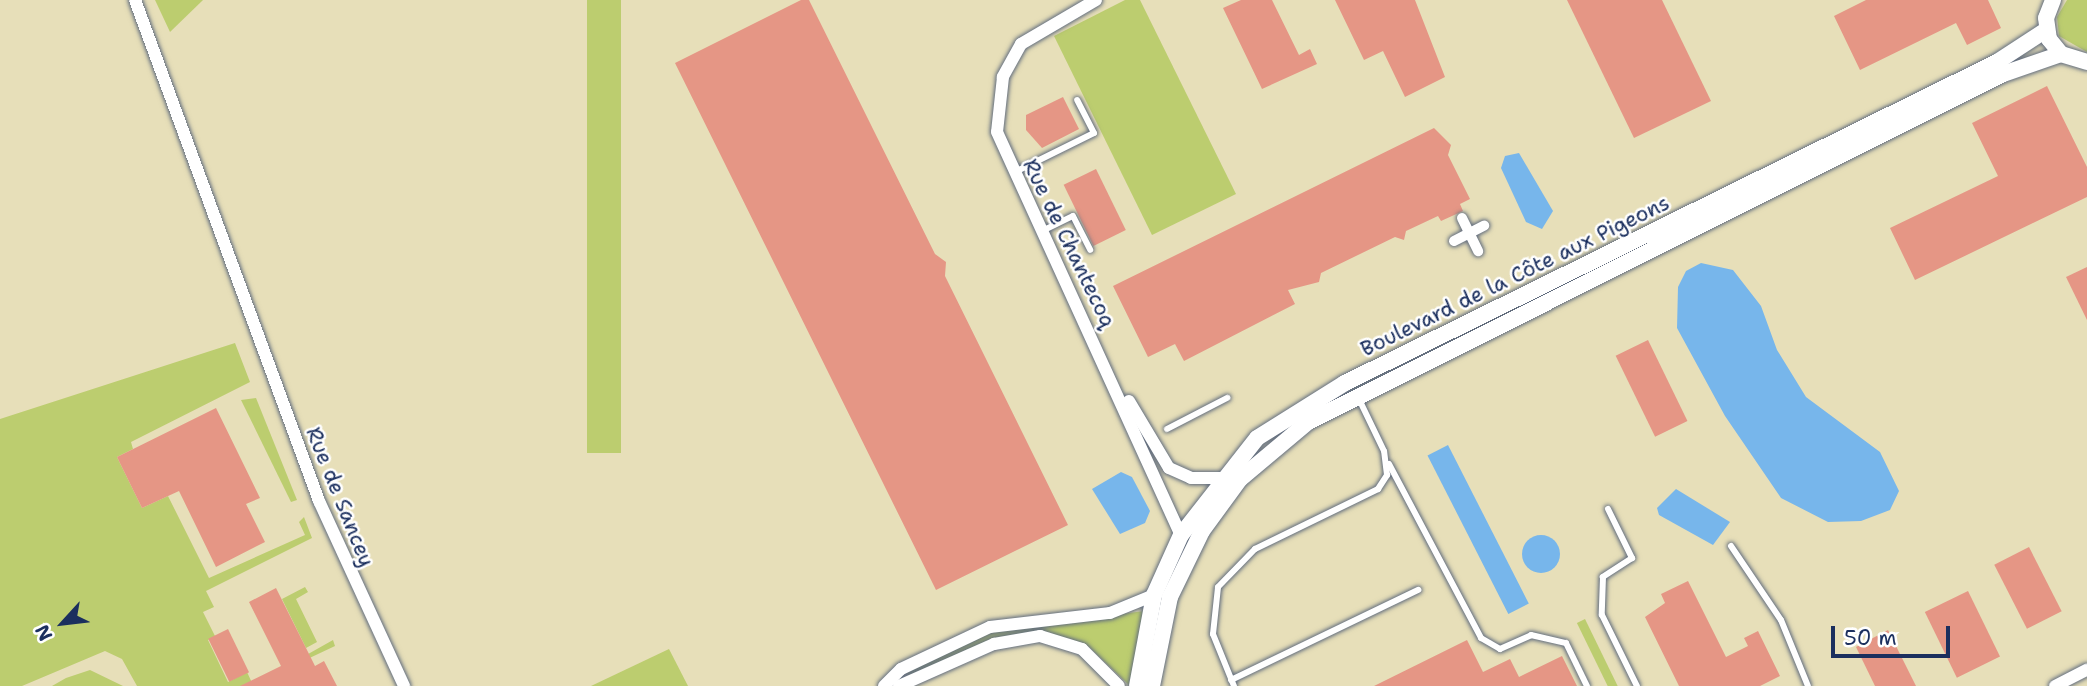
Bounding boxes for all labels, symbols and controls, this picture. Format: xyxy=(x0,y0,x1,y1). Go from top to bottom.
street label: Rue de Chantecoq xyxy=(1017,155,1121,331)
street label: Boulevard de la Côte aux Pigeons xyxy=(1356,190,1674,362)
street label: Rue de Sancey xyxy=(301,423,379,571)
north arrow xyxy=(28,588,98,658)
scale bar xyxy=(1835,612,1954,656)
text: N xyxy=(29,620,58,645)
text: 50 m xyxy=(1844,624,1897,652)

